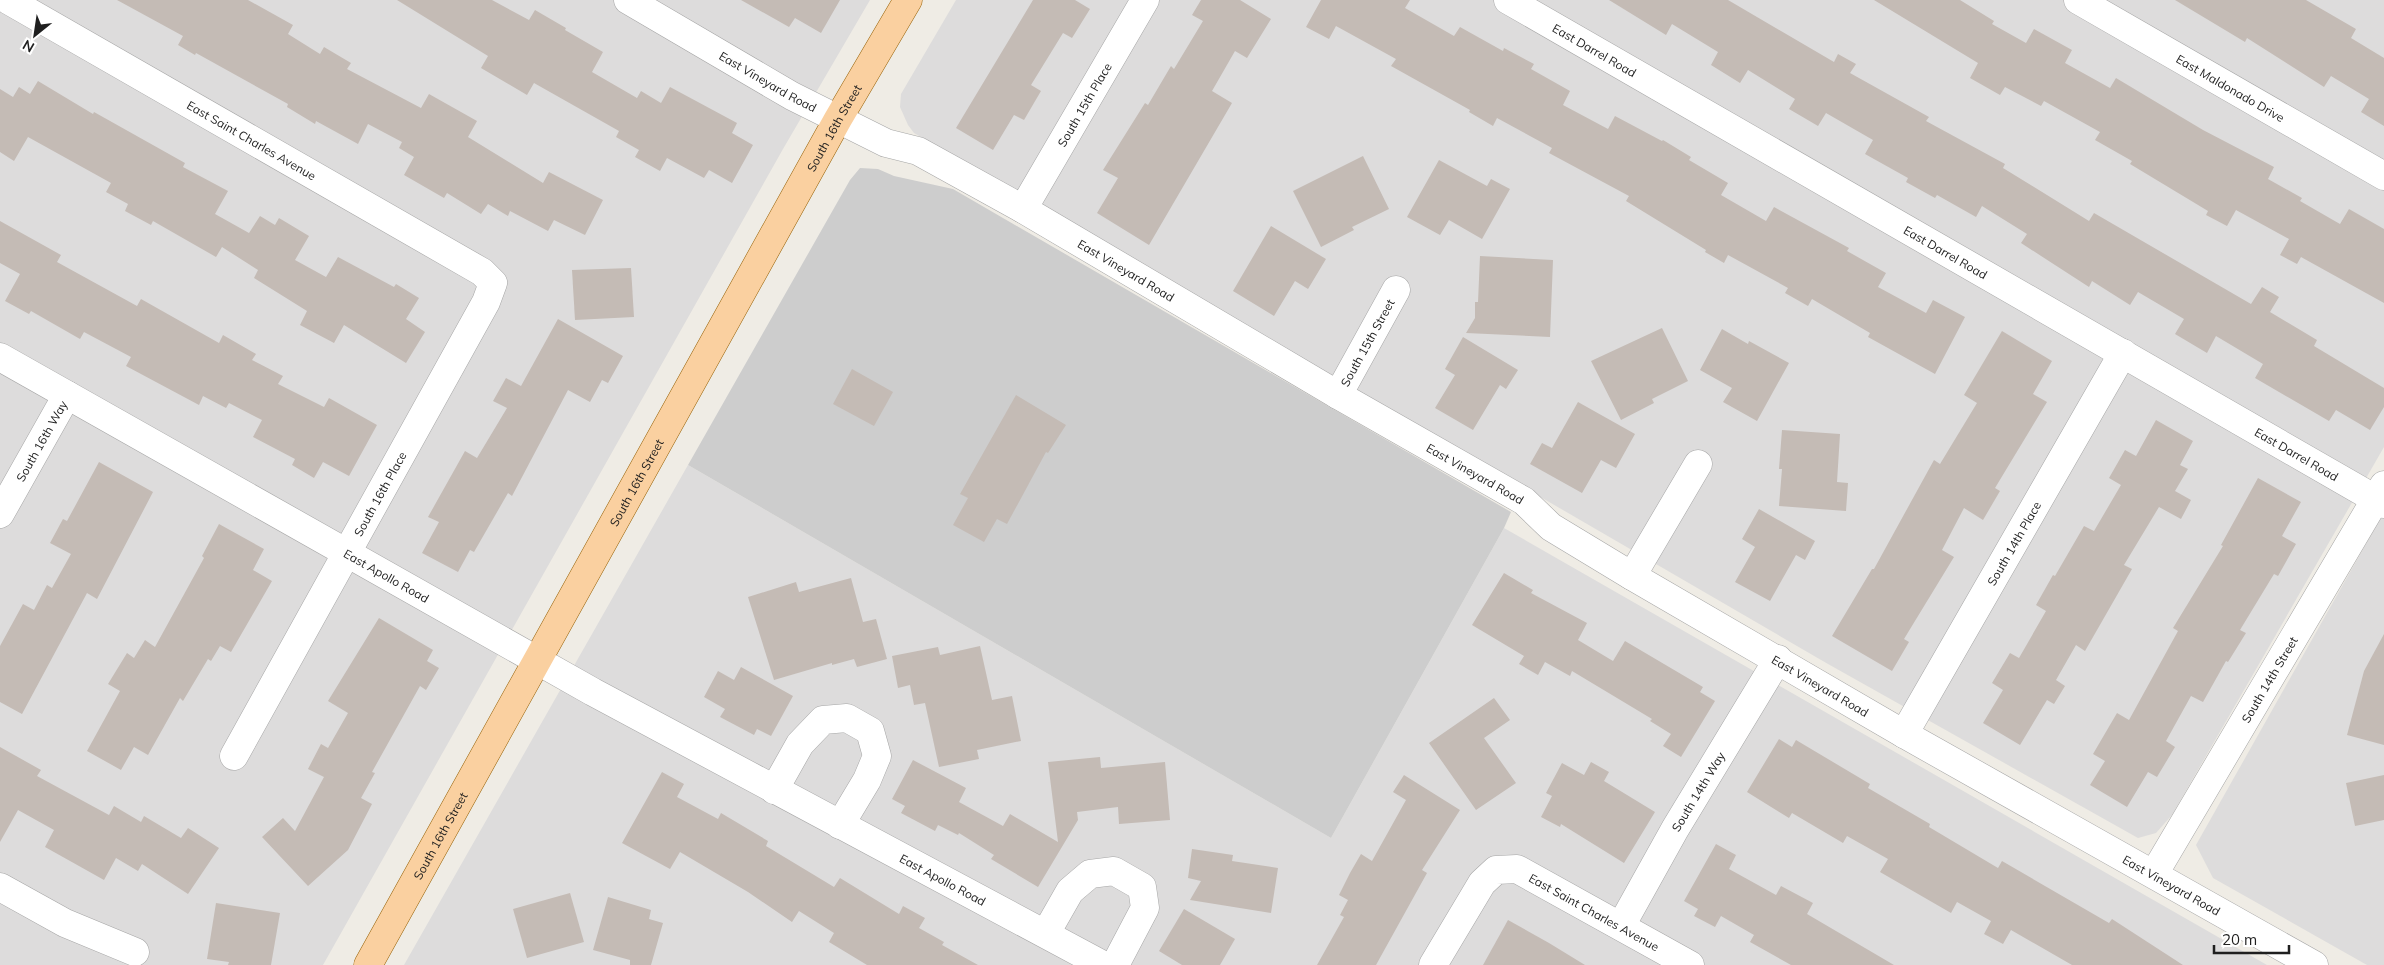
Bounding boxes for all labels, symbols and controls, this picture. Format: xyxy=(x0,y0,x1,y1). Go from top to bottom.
north arrow xyxy=(10,10,60,60)
street label: East Darrel Road xyxy=(1550,20,1639,80)
text: N xyxy=(19,36,38,57)
street label: East Vineyard Road xyxy=(717,48,819,115)
street label: East Maldonado Drive xyxy=(2174,51,2287,125)
street label: South 15th Place xyxy=(1054,60,1114,149)
street label: South 16th Street xyxy=(803,82,864,174)
street label: East Saint Charles Avenue xyxy=(184,97,319,183)
street label: East Darrel Road xyxy=(1901,222,1990,282)
street label: East Vineyard Road xyxy=(1075,236,1177,304)
street label: South 15th Street xyxy=(1337,296,1397,389)
street label: South 16th Way xyxy=(12,397,70,484)
street label: East Darrel Road xyxy=(2252,424,2341,484)
street label: South 16th Street xyxy=(606,436,666,529)
street label: East Vineyard Road xyxy=(1424,440,1527,507)
street label: South 16th Place xyxy=(351,449,409,539)
street label: South 14th Place xyxy=(1984,498,2044,588)
street label: East Apollo Road xyxy=(341,545,432,605)
street label: South 14th Street xyxy=(2238,634,2300,725)
street label: East Vineyard Road xyxy=(1769,651,1872,719)
street label: South 14th Way xyxy=(1668,748,1728,834)
street label: South 16th Street xyxy=(410,789,470,882)
street label: East Apollo Road xyxy=(897,850,989,908)
street label: East Vineyard Road xyxy=(2120,851,2223,918)
street label: East Saint Charles Avenue xyxy=(1527,870,1662,954)
scale bar xyxy=(2214,922,2289,954)
text: 20 m xyxy=(2222,930,2257,949)

